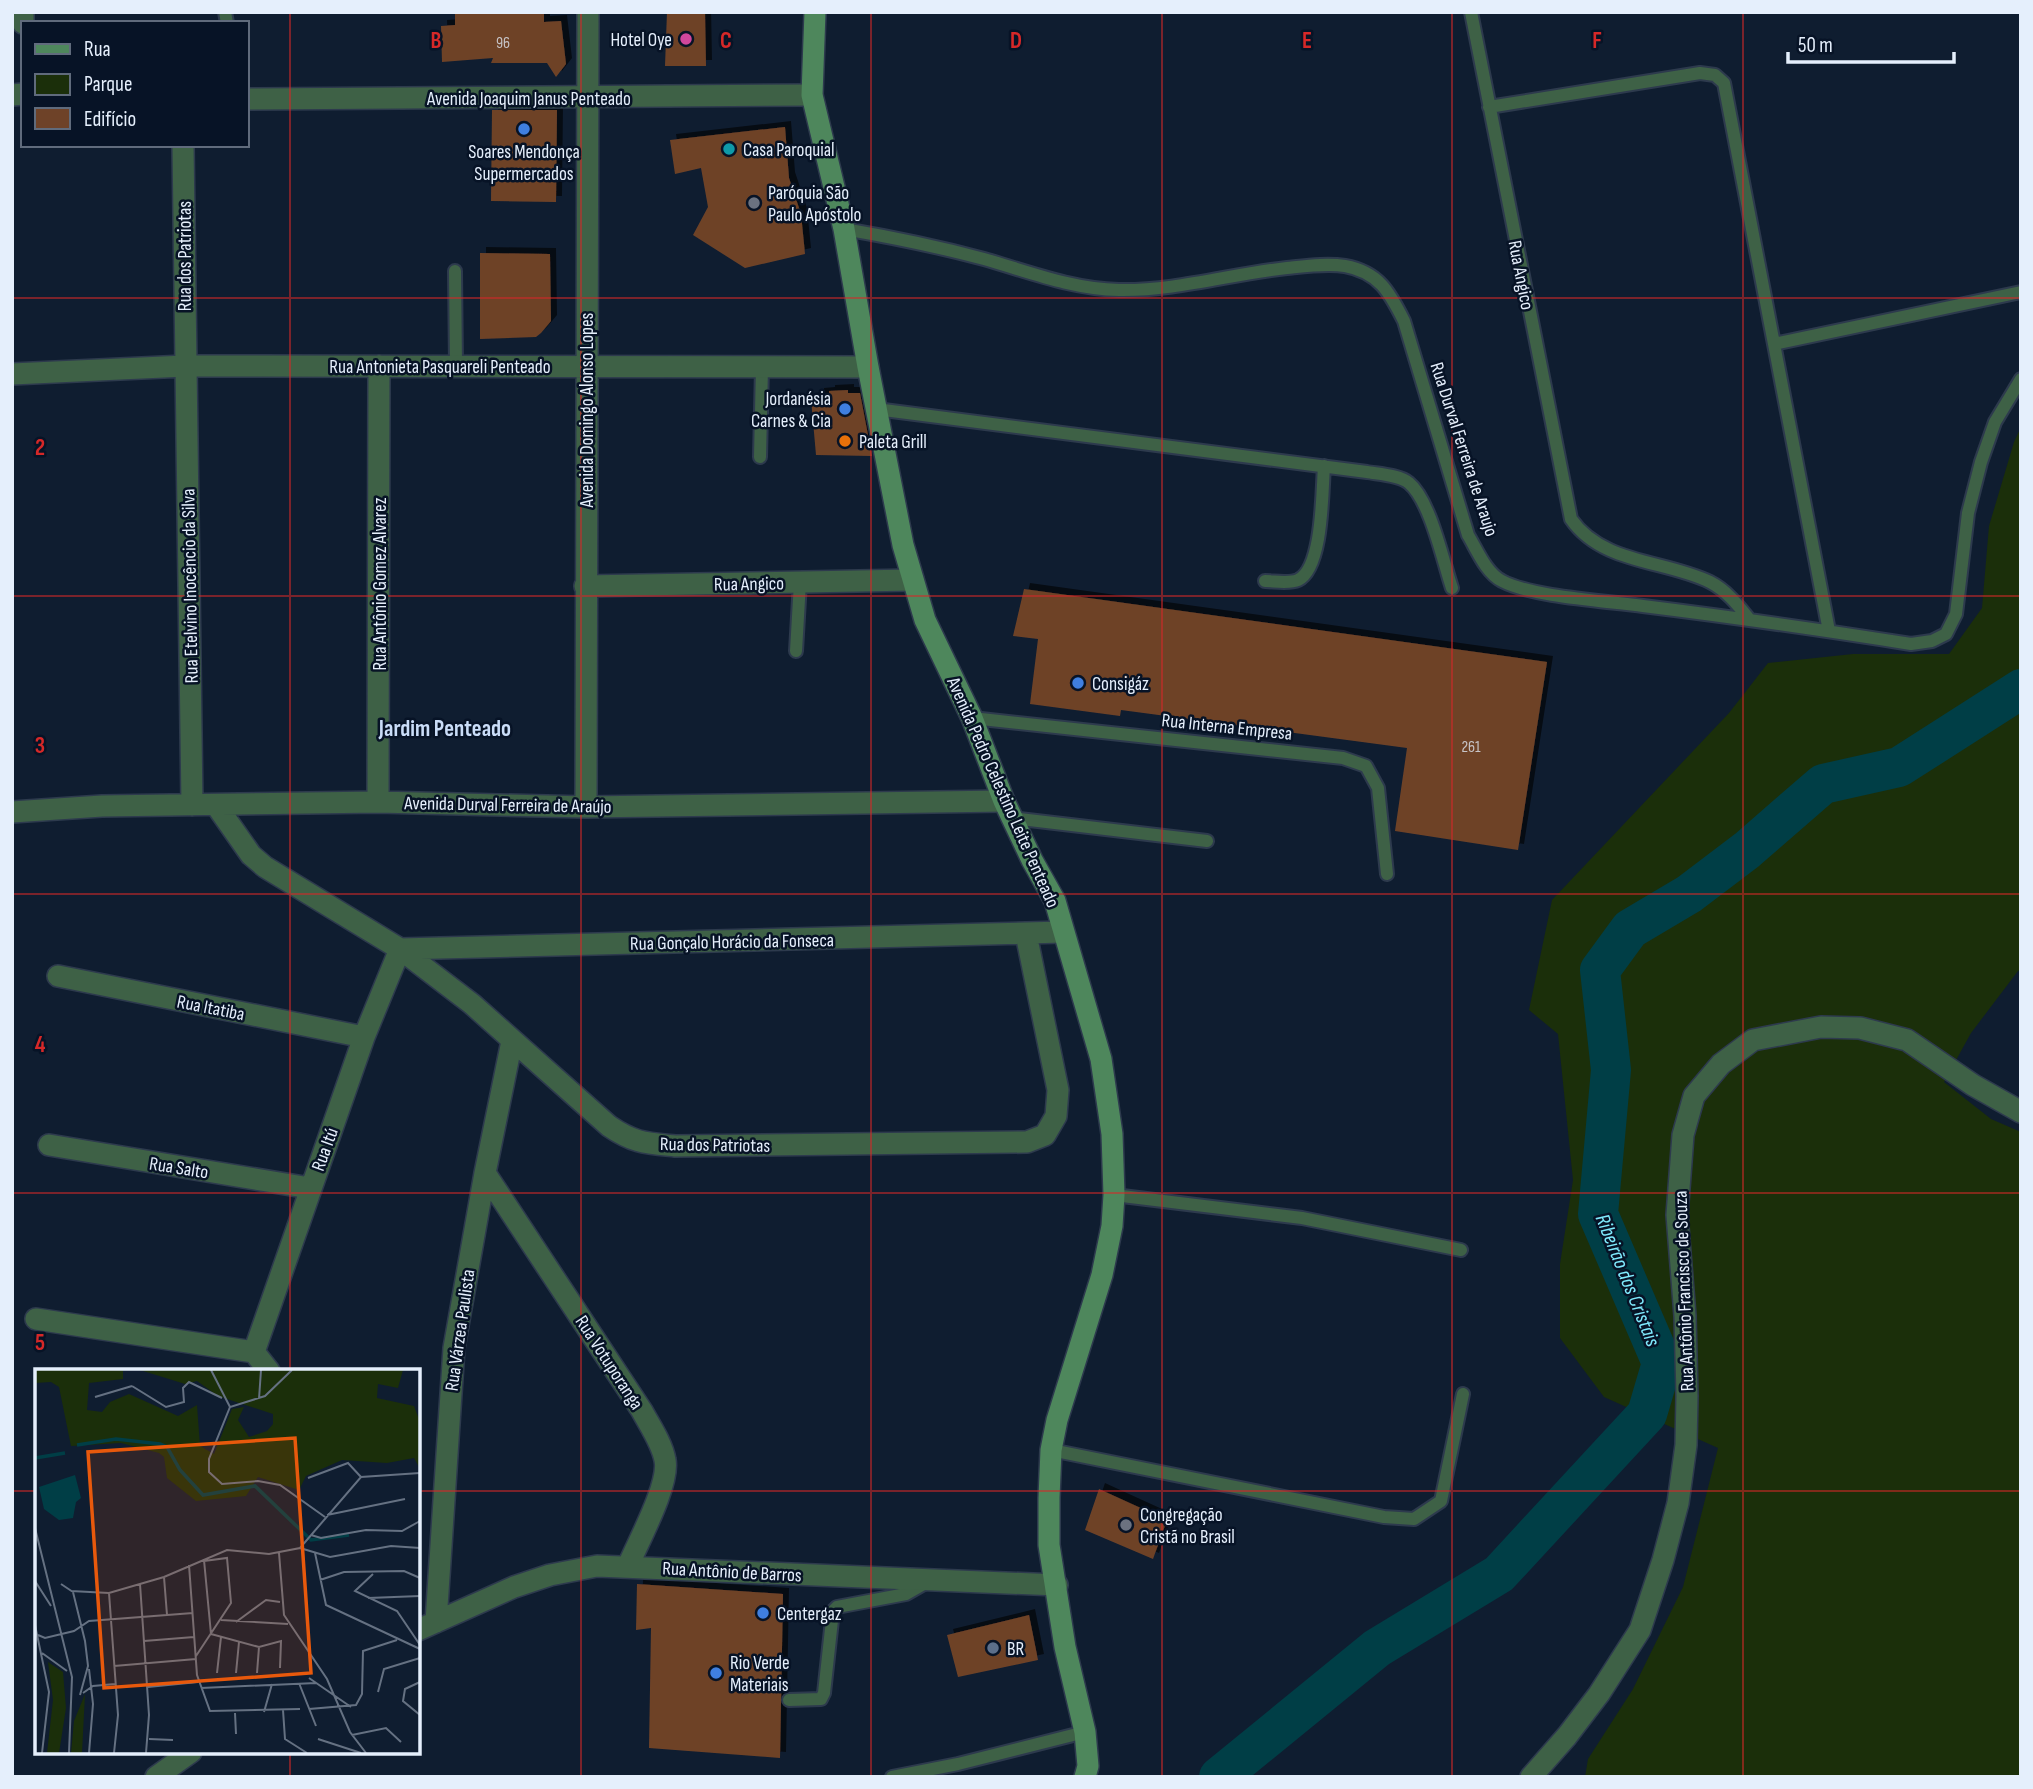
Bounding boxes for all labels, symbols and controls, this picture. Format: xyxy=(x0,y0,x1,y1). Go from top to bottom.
legend xyxy=(21,21,248,147)
scale bar xyxy=(1788,21,1954,65)
text: B xyxy=(431,27,442,55)
text: C xyxy=(720,27,732,55)
text: D xyxy=(1010,27,1022,55)
text: E xyxy=(1302,27,1312,55)
text: F xyxy=(1592,27,1602,55)
place label: Hotel Oye xyxy=(610,29,672,52)
marker: Hotel Oye xyxy=(678,31,694,47)
text: 50 m xyxy=(1798,33,1833,58)
house number: 96 xyxy=(496,34,510,53)
text: Rua xyxy=(84,37,111,62)
text: Parque xyxy=(84,72,132,97)
street label: Avenida Joaquim Janus Penteado xyxy=(426,88,631,111)
text: Edifício xyxy=(84,107,136,132)
marker: Soares Mendonça Supermercados xyxy=(516,121,532,137)
place label: Casa Paroquial xyxy=(743,139,835,162)
place label: Soares Mendonça Supermercados xyxy=(468,141,580,186)
marker: Casa Paroquial xyxy=(721,141,737,157)
place label: Paróquia São Paulo Apóstolo xyxy=(768,182,861,227)
marker: Paróquia São Paulo Apóstolo xyxy=(746,195,762,211)
street label: Rua dos Patriotas xyxy=(174,201,197,311)
street label: Rua Angico xyxy=(1503,239,1539,312)
street label: Avenida Domingo Alonso Lopes xyxy=(576,312,599,508)
street label: Rua Antonieta Pasquareli Penteado xyxy=(329,356,551,379)
street label: Rua Durval Ferreira de Araujo xyxy=(1425,360,1503,539)
place label: Jordanésia Carnes & Cia xyxy=(751,388,831,433)
marker: Jordanésia Carnes & Cia xyxy=(837,401,853,417)
place label: Paleta Grill xyxy=(859,431,927,454)
marker: Paleta Grill xyxy=(837,433,853,449)
text: 2 xyxy=(35,434,45,462)
street label: Rua Etelvino Inocêncio da Silva xyxy=(177,488,204,684)
street label: Rua Antônio Gomez Alvarez xyxy=(369,497,392,670)
street label: Rua Angico xyxy=(714,572,784,597)
street label: Avenida Pedro Celestino Leite Penteado xyxy=(941,673,1064,911)
place label: Consigáz xyxy=(1092,673,1149,696)
marker: Consigáz xyxy=(1070,675,1086,691)
street label: Rua Interna Empresa xyxy=(1160,709,1293,746)
district label: Jardim Penteado xyxy=(378,715,511,743)
text: 3 xyxy=(35,732,45,760)
house number: 261 xyxy=(1461,738,1481,757)
street label: Avenida Durval Ferreira de Araújo xyxy=(403,792,612,819)
street label: Rua Gonçalo Horácio da Fonseca xyxy=(630,929,834,956)
street label: Rua Itatiba xyxy=(175,991,246,1026)
text: 4 xyxy=(35,1031,46,1059)
street label: Rua Itú xyxy=(307,1125,344,1174)
street label: Rua dos Patriotas xyxy=(660,1133,770,1158)
street label: Rua Salto xyxy=(148,1152,210,1184)
street label: Rua Antônio Francisco de Souza xyxy=(1670,1190,1699,1392)
water label: Ribeirão dos Cristais xyxy=(1590,1210,1666,1351)
street label: Rua Várzea Paulista xyxy=(441,1268,480,1393)
street label: Rua Votuporanga xyxy=(570,1311,648,1414)
text: 5 xyxy=(35,1329,45,1357)
inset map xyxy=(35,1369,420,1754)
place label: Congregação Cristã no Brasil xyxy=(1140,1504,1235,1549)
marker: Congregação Cristã no Brasil xyxy=(1118,1517,1134,1533)
street label: Rua Antônio de Barros xyxy=(662,1557,802,1588)
place label: Centergaz xyxy=(777,1603,842,1626)
marker: Centergaz xyxy=(755,1605,771,1621)
place label: BR xyxy=(1007,1638,1024,1661)
marker: BR xyxy=(985,1640,1001,1656)
place label: Rio Verde Materiais xyxy=(730,1652,790,1697)
marker: Rio Verde Materiais xyxy=(708,1665,724,1681)

